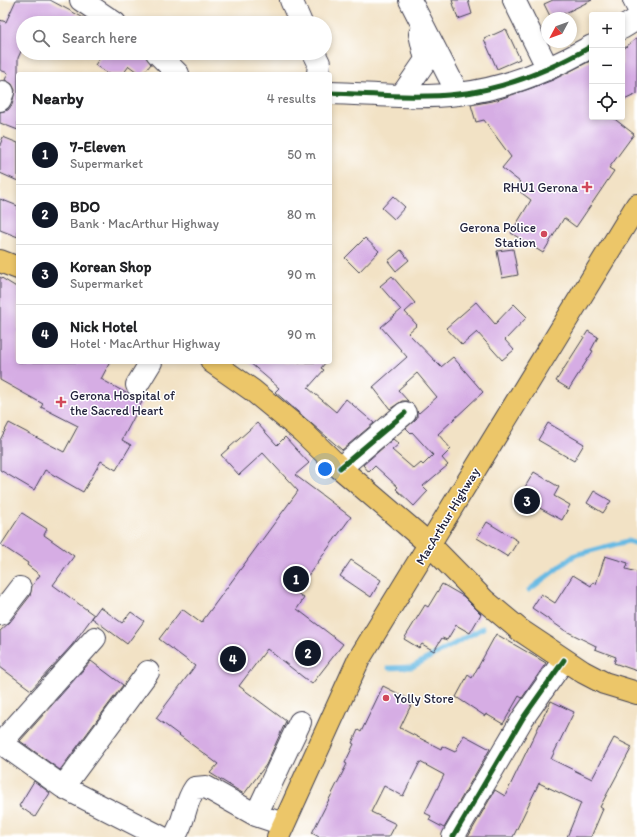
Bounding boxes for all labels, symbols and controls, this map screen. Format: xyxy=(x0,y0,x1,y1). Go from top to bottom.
north arrow xyxy=(541,12,577,48)
map controls xyxy=(589,12,625,120)
button: + xyxy=(589,12,625,48)
search box xyxy=(16,16,332,60)
icon: search xyxy=(30,27,52,49)
text: Search here xyxy=(62,29,137,47)
button: − xyxy=(589,48,625,84)
button: locate xyxy=(589,84,625,120)
text: Nearby xyxy=(32,88,84,108)
text: 4 results xyxy=(267,91,316,106)
text: 7-Eleven xyxy=(70,138,126,156)
text: 1 xyxy=(42,147,48,162)
text: 50 m xyxy=(287,147,316,162)
text: Supermarket xyxy=(70,156,143,171)
place label: RHU1 Gerona xyxy=(503,180,578,195)
marker: RHU1 Gerona xyxy=(581,181,593,193)
text: BDO xyxy=(70,198,100,216)
text: 2 xyxy=(42,207,48,222)
text: 80 m xyxy=(287,207,316,222)
text: Bank · MacArthur Highway xyxy=(70,216,219,231)
place label: Gerona Police Station xyxy=(459,220,537,250)
marker: Gerona Police Station xyxy=(539,229,549,239)
text: Korean Shop xyxy=(70,258,151,276)
text: 3 xyxy=(41,267,49,282)
text: 90 m xyxy=(287,267,316,282)
text: Supermarket xyxy=(70,276,143,291)
text: Nick Hotel xyxy=(70,318,137,336)
text: 4 xyxy=(41,327,49,342)
text: 90 m xyxy=(287,327,316,342)
text: Hotel · MacArthur Highway xyxy=(70,336,220,351)
place label: Gerona Hospital of the Sacred Heart xyxy=(70,388,175,418)
marker: Gerona Hospital of the Sacred Heart xyxy=(55,396,67,408)
your location xyxy=(315,459,335,479)
street label: MacArthur Highway xyxy=(412,465,482,568)
pin: 3 xyxy=(514,486,540,516)
pin: 1 xyxy=(283,564,309,594)
pin: 2 xyxy=(295,638,321,668)
pin: 4 xyxy=(220,644,246,674)
place label: Yolly Store xyxy=(394,691,454,706)
marker: Yolly Store xyxy=(381,693,391,703)

